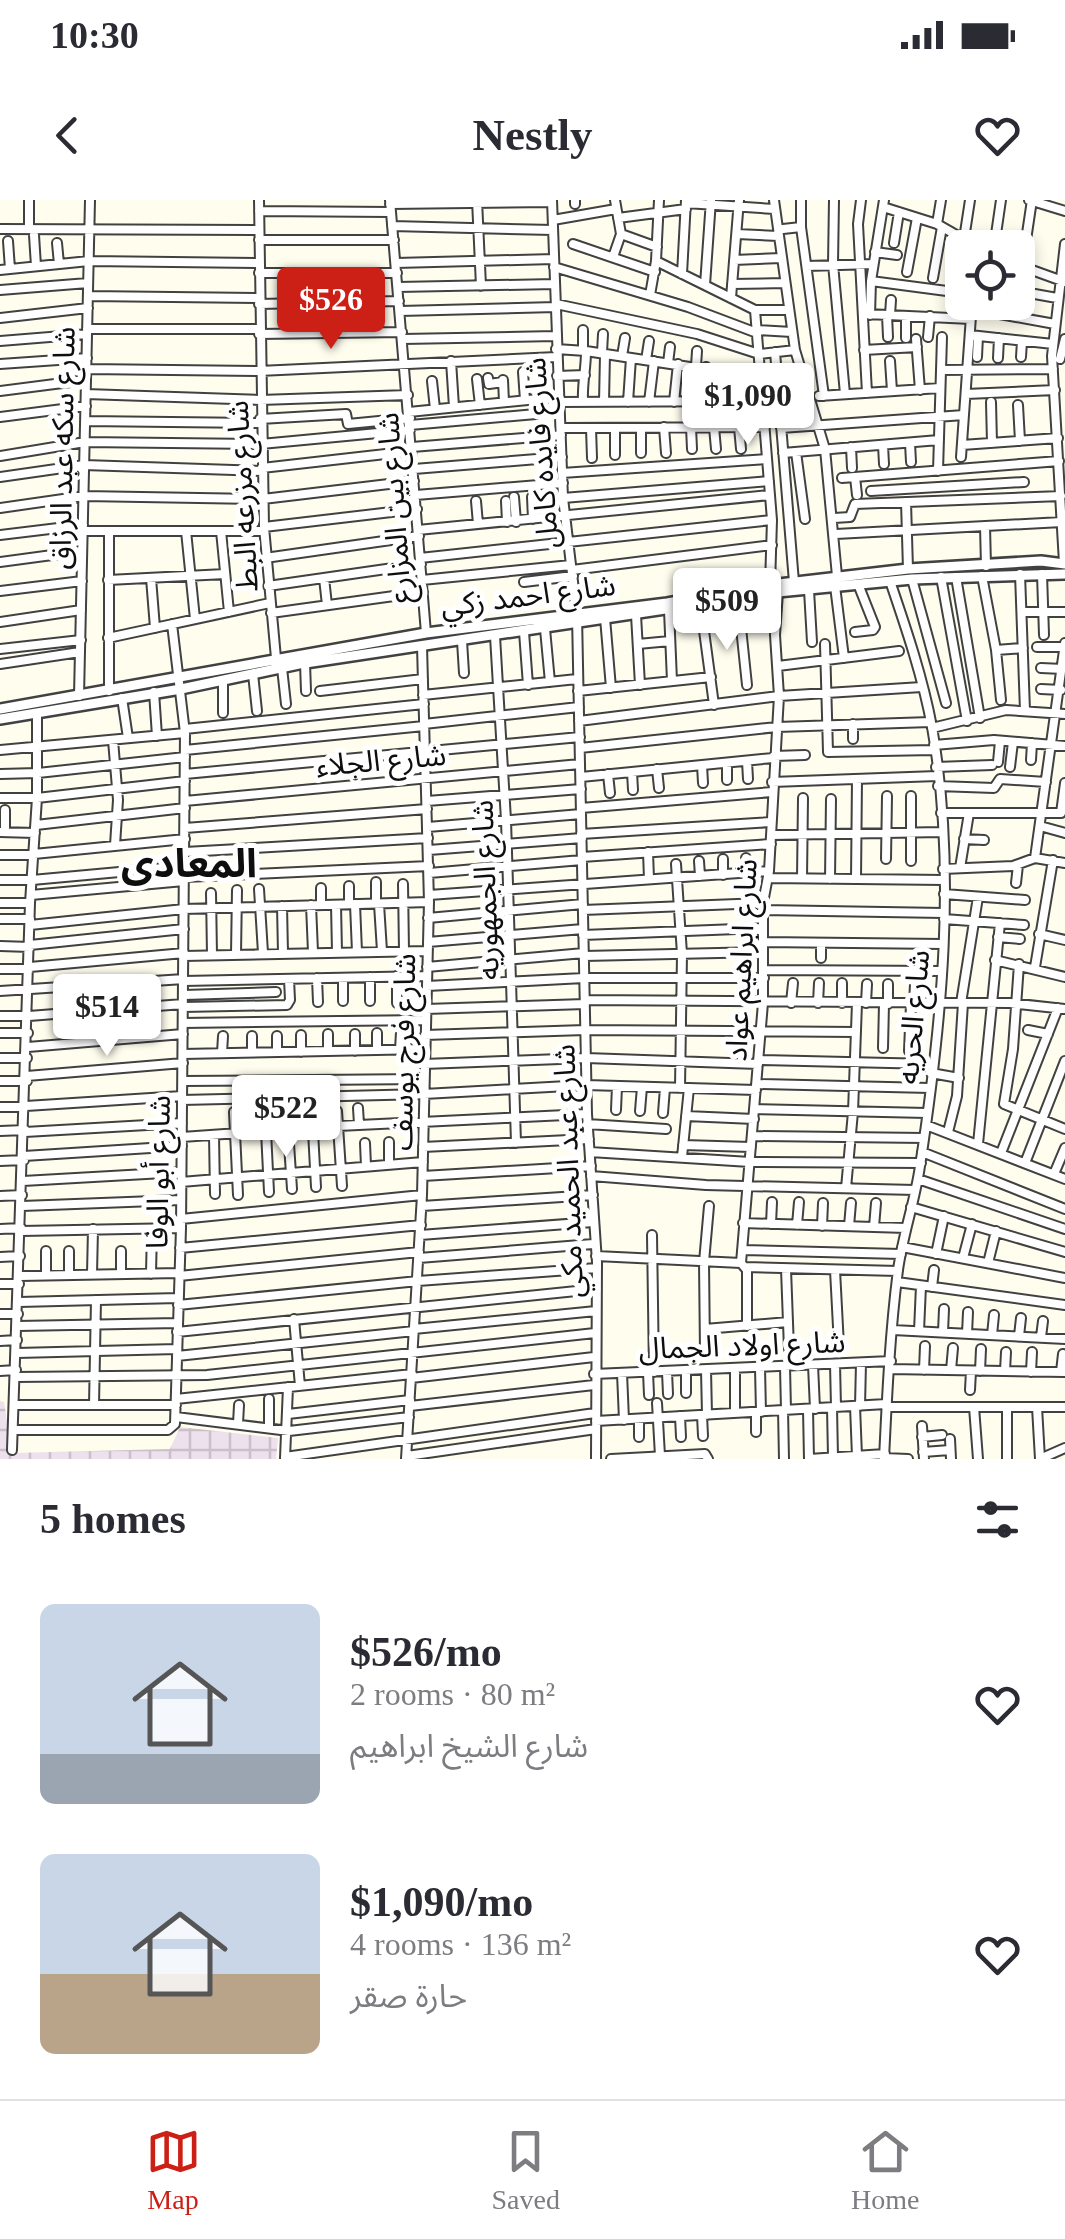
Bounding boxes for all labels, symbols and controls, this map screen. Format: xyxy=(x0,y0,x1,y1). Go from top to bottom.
text: 10:30 xyxy=(50,14,139,56)
icon: back xyxy=(40,108,95,163)
icon: heart xyxy=(970,108,1025,163)
text: Nestly xyxy=(473,110,592,160)
map controls xyxy=(945,230,1035,320)
button: locate xyxy=(945,230,1035,320)
pin: $526 xyxy=(272,267,390,352)
text: $526 xyxy=(299,281,363,317)
street label: شارع سكه عبد الرزاق xyxy=(43,326,87,570)
street label: شارع فايده كامل xyxy=(518,356,570,550)
pin: $1,090 xyxy=(667,363,829,448)
text: $1,090 xyxy=(704,377,792,413)
street label: شارع مزرعه البط xyxy=(221,399,269,592)
street label: شارع بين المزارع xyxy=(371,411,423,605)
street label: شارع احمد زكي xyxy=(439,568,618,629)
pin: $509 xyxy=(668,568,786,653)
text: $509 xyxy=(695,582,759,618)
street label: شارع الجلاء xyxy=(315,738,448,788)
street label: شارع الجمهوريه xyxy=(465,799,511,981)
district label: المعادى xyxy=(121,841,257,886)
street label: شارع ابراهيم عواد xyxy=(719,858,770,1063)
street label: شارع الحريه xyxy=(891,949,941,1086)
street label: شارع فرج يوسف xyxy=(385,953,427,1151)
pin: $514 xyxy=(48,974,166,1059)
text: $514 xyxy=(75,988,139,1024)
street label: شارع عبد الحميد مكي xyxy=(547,1043,596,1298)
pin: $522 xyxy=(227,1075,345,1160)
text: $522 xyxy=(254,1089,318,1125)
street label: شارع أبو الوفا xyxy=(138,1095,182,1249)
street label: شارع اولاد الجمال xyxy=(638,1325,846,1371)
icon: filters xyxy=(970,1492,1025,1547)
text: 5 homes xyxy=(40,1496,186,1542)
text: $526/mo xyxy=(350,1629,502,1675)
icon: home xyxy=(120,1644,240,1764)
text: 2 rooms · 80 m² xyxy=(350,1676,555,1712)
icon: heart xyxy=(970,1677,1025,1732)
text: شارع الشيخ ابراهيم xyxy=(350,1728,588,1764)
text: $1,090/mo xyxy=(350,1879,533,1925)
icon: home xyxy=(120,1894,240,2014)
text: 4 rooms · 136 m² xyxy=(350,1926,571,1962)
icon: heart xyxy=(970,1927,1025,1982)
text: حارة صقر xyxy=(350,1978,467,2014)
tab: Map xyxy=(146,2124,201,2216)
tab: Saved xyxy=(492,2124,560,2216)
tab: Home xyxy=(851,2124,919,2216)

